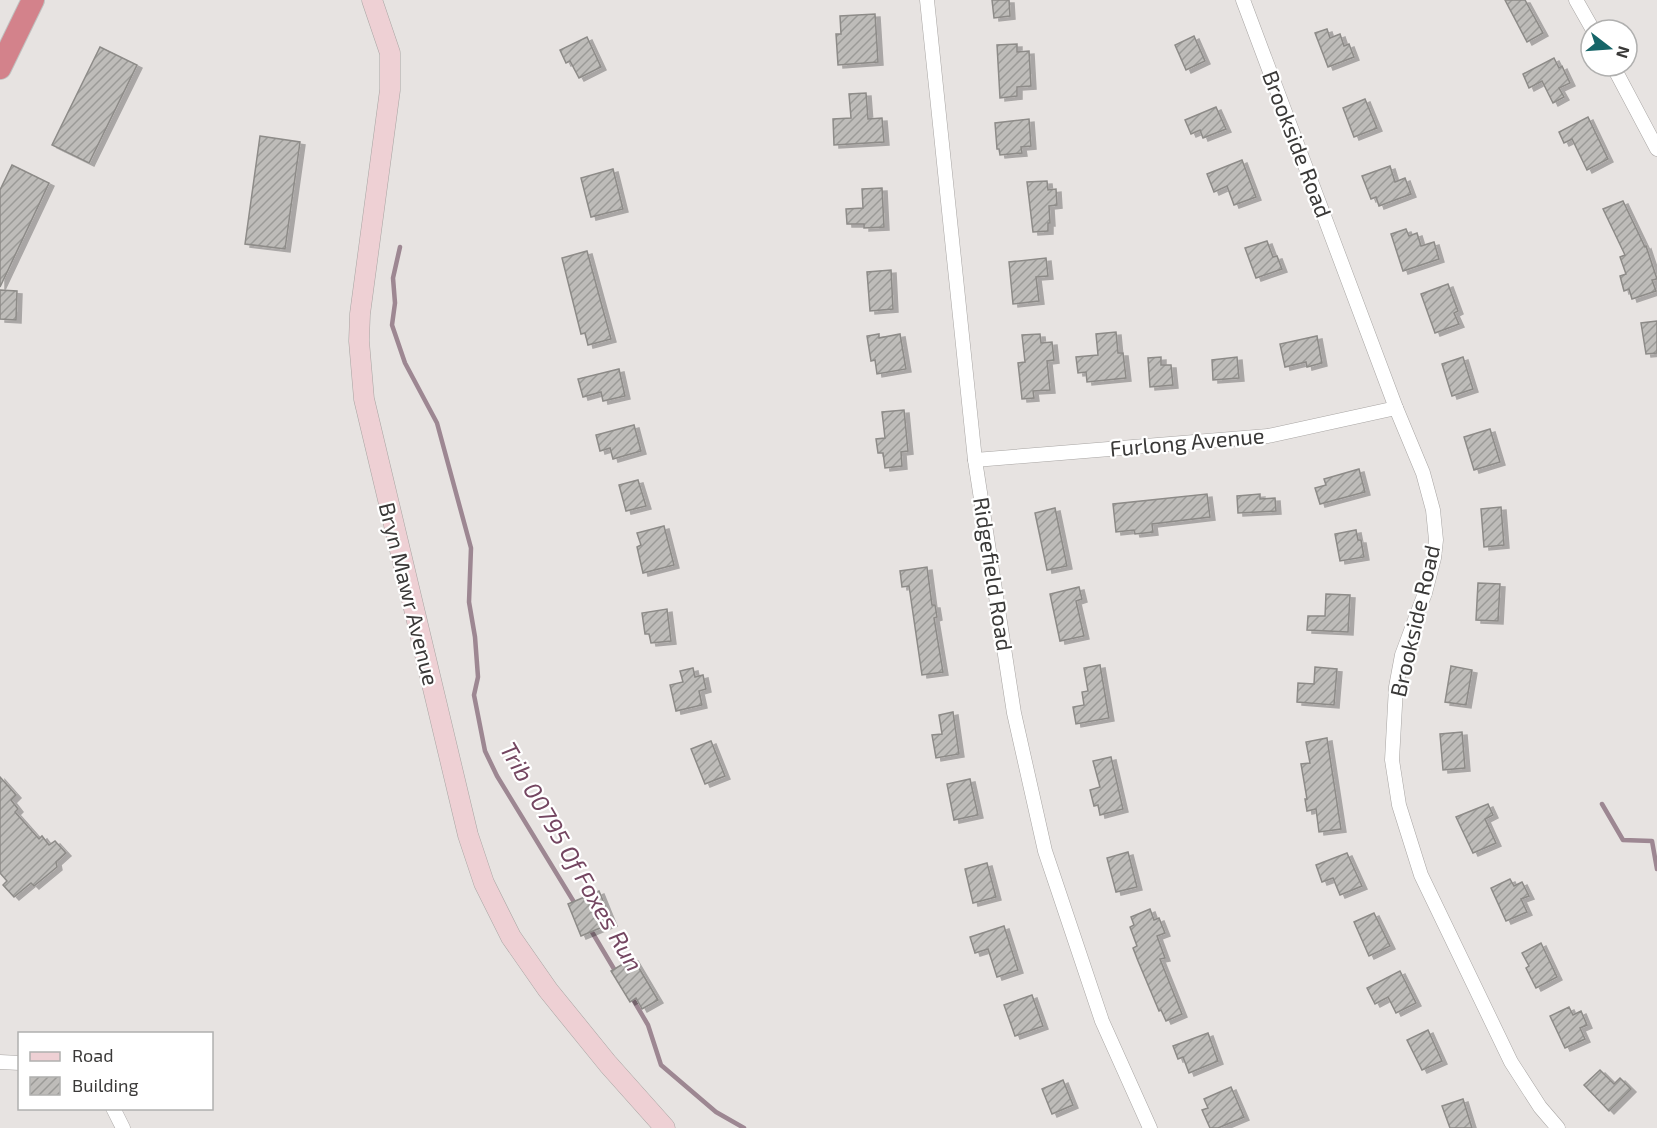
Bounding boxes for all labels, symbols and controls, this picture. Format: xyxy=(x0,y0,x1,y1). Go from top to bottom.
north arrow xyxy=(1579,18,1639,78)
text: N xyxy=(1613,44,1635,61)
street label: Brookside Road xyxy=(1258,67,1338,221)
street label: Furlong Avenue xyxy=(1109,421,1265,461)
street label: Ridgefield Road xyxy=(969,495,1019,653)
street label: Bryn Mawr Avenue xyxy=(375,500,445,688)
street label: Brookside Road xyxy=(1384,542,1444,699)
water label: Trib 00795 Of Foxes Run xyxy=(495,736,650,976)
legend xyxy=(18,1032,213,1110)
text: Road xyxy=(72,1044,113,1066)
text: Building xyxy=(72,1074,139,1096)

